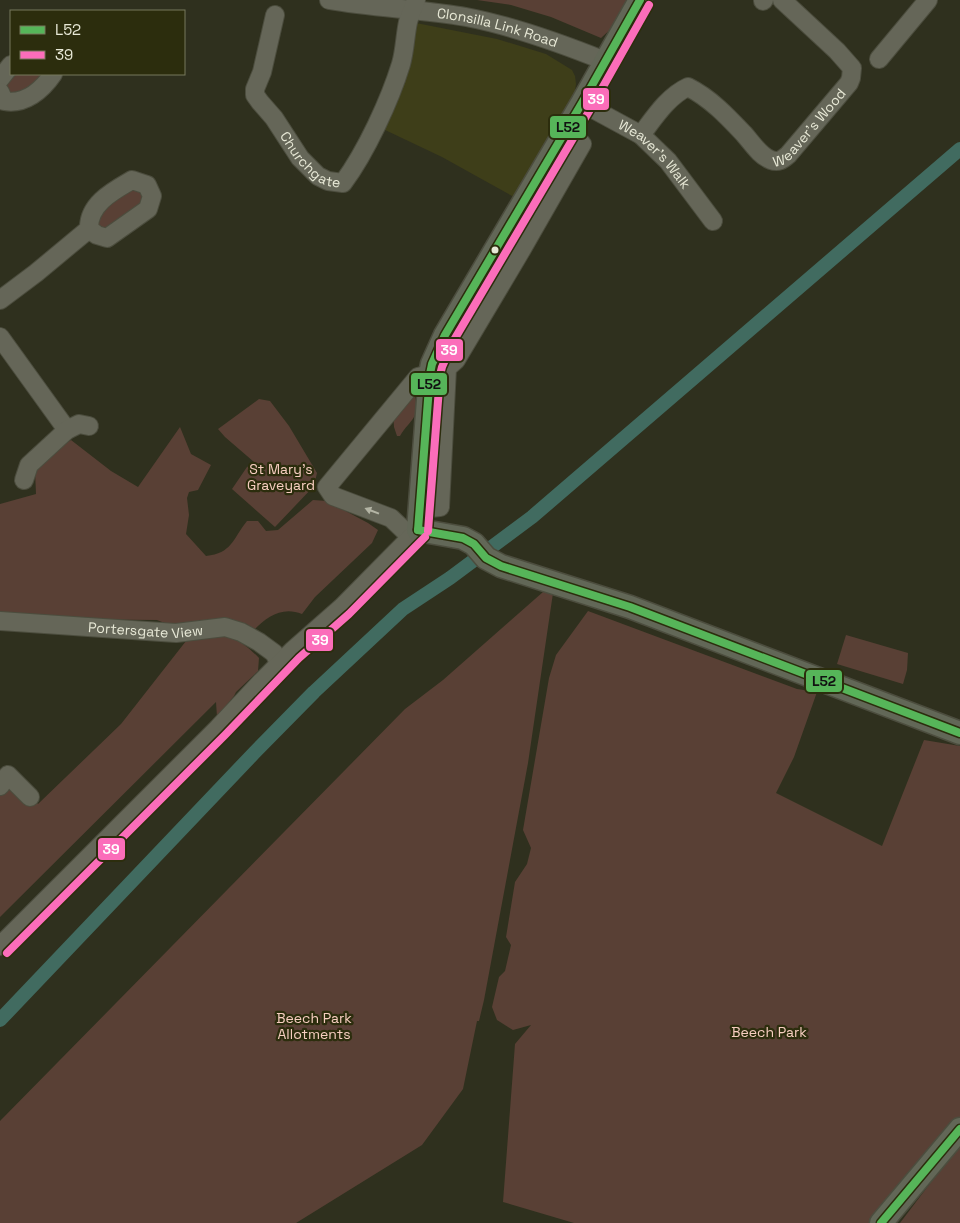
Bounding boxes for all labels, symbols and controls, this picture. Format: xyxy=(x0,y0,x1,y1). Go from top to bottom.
street label: Clonsilla Link Road xyxy=(436,4,560,51)
legend xyxy=(10,10,185,75)
text: L52 xyxy=(55,20,81,39)
text: 39 xyxy=(55,45,73,64)
street label: Weaver's Wood xyxy=(771,84,850,171)
line badge: 39 xyxy=(582,87,610,111)
text: 39 xyxy=(587,90,605,108)
line badge: L52 xyxy=(549,115,587,139)
street label: Weaver's Walk xyxy=(615,115,695,193)
text: L52 xyxy=(556,118,580,136)
street label: Churchgate xyxy=(276,128,342,192)
unlabelled marker xyxy=(490,245,500,255)
line badge: 39 xyxy=(435,338,464,362)
text: 39 xyxy=(440,341,458,359)
line badge: L52 xyxy=(410,372,448,396)
text: L52 xyxy=(417,375,441,393)
park label: St Mary's Graveyard xyxy=(247,460,315,494)
one-way arrow xyxy=(364,507,379,515)
street label: Portersgate View xyxy=(88,618,204,642)
line badge: 39 xyxy=(305,628,334,652)
text: 39 xyxy=(311,631,329,649)
line badge: L52 xyxy=(805,669,843,693)
text: L52 xyxy=(812,672,836,690)
line badge: 39 xyxy=(97,837,126,861)
text: 39 xyxy=(102,840,120,858)
park label: Beech Park Allotments xyxy=(276,1009,352,1043)
park label: Beech Park xyxy=(731,1023,807,1041)

